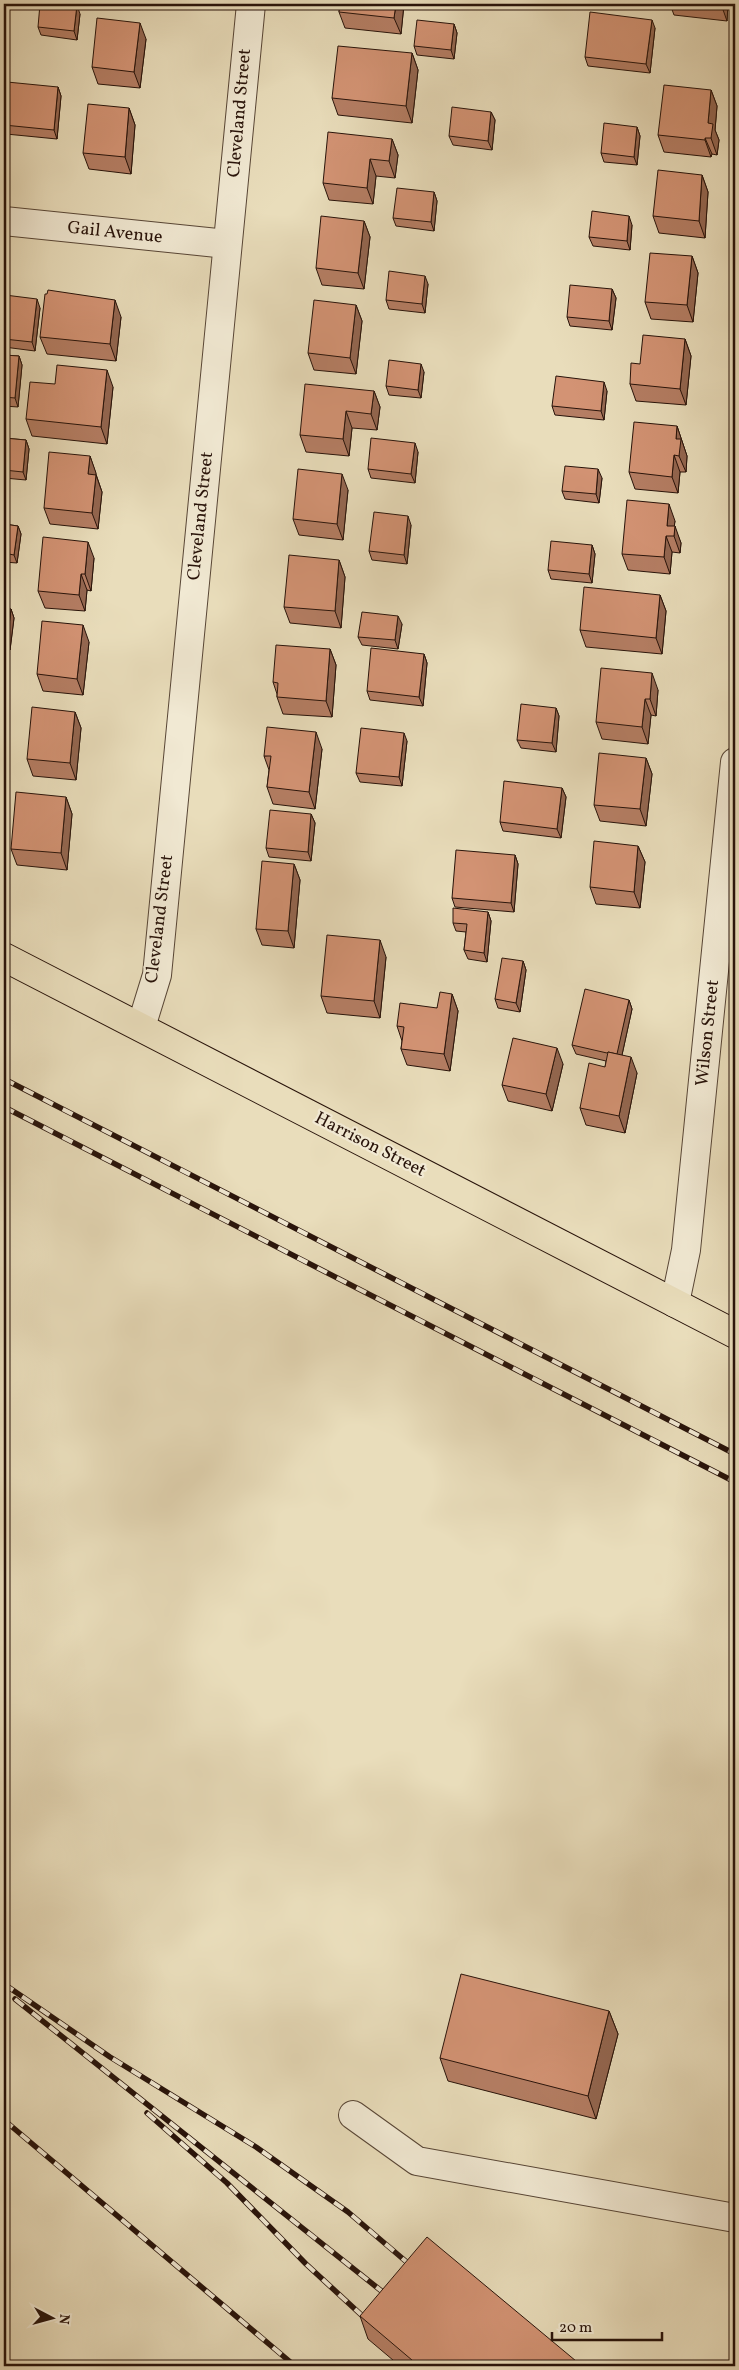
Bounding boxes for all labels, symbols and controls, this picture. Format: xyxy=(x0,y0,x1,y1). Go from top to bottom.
street label: Cleveland Street xyxy=(222,47,258,179)
street label: Gail Avenue xyxy=(66,216,164,250)
street label: Cleveland Street xyxy=(182,450,220,582)
street label: Cleveland Street xyxy=(140,853,180,985)
street label: Wilson Street xyxy=(690,978,726,1088)
street label: Harrison Street xyxy=(310,1106,430,1184)
north arrow xyxy=(28,2292,78,2342)
scale bar xyxy=(552,2310,662,2342)
text: N xyxy=(53,2313,73,2325)
text: 20 m xyxy=(559,2318,592,2339)

